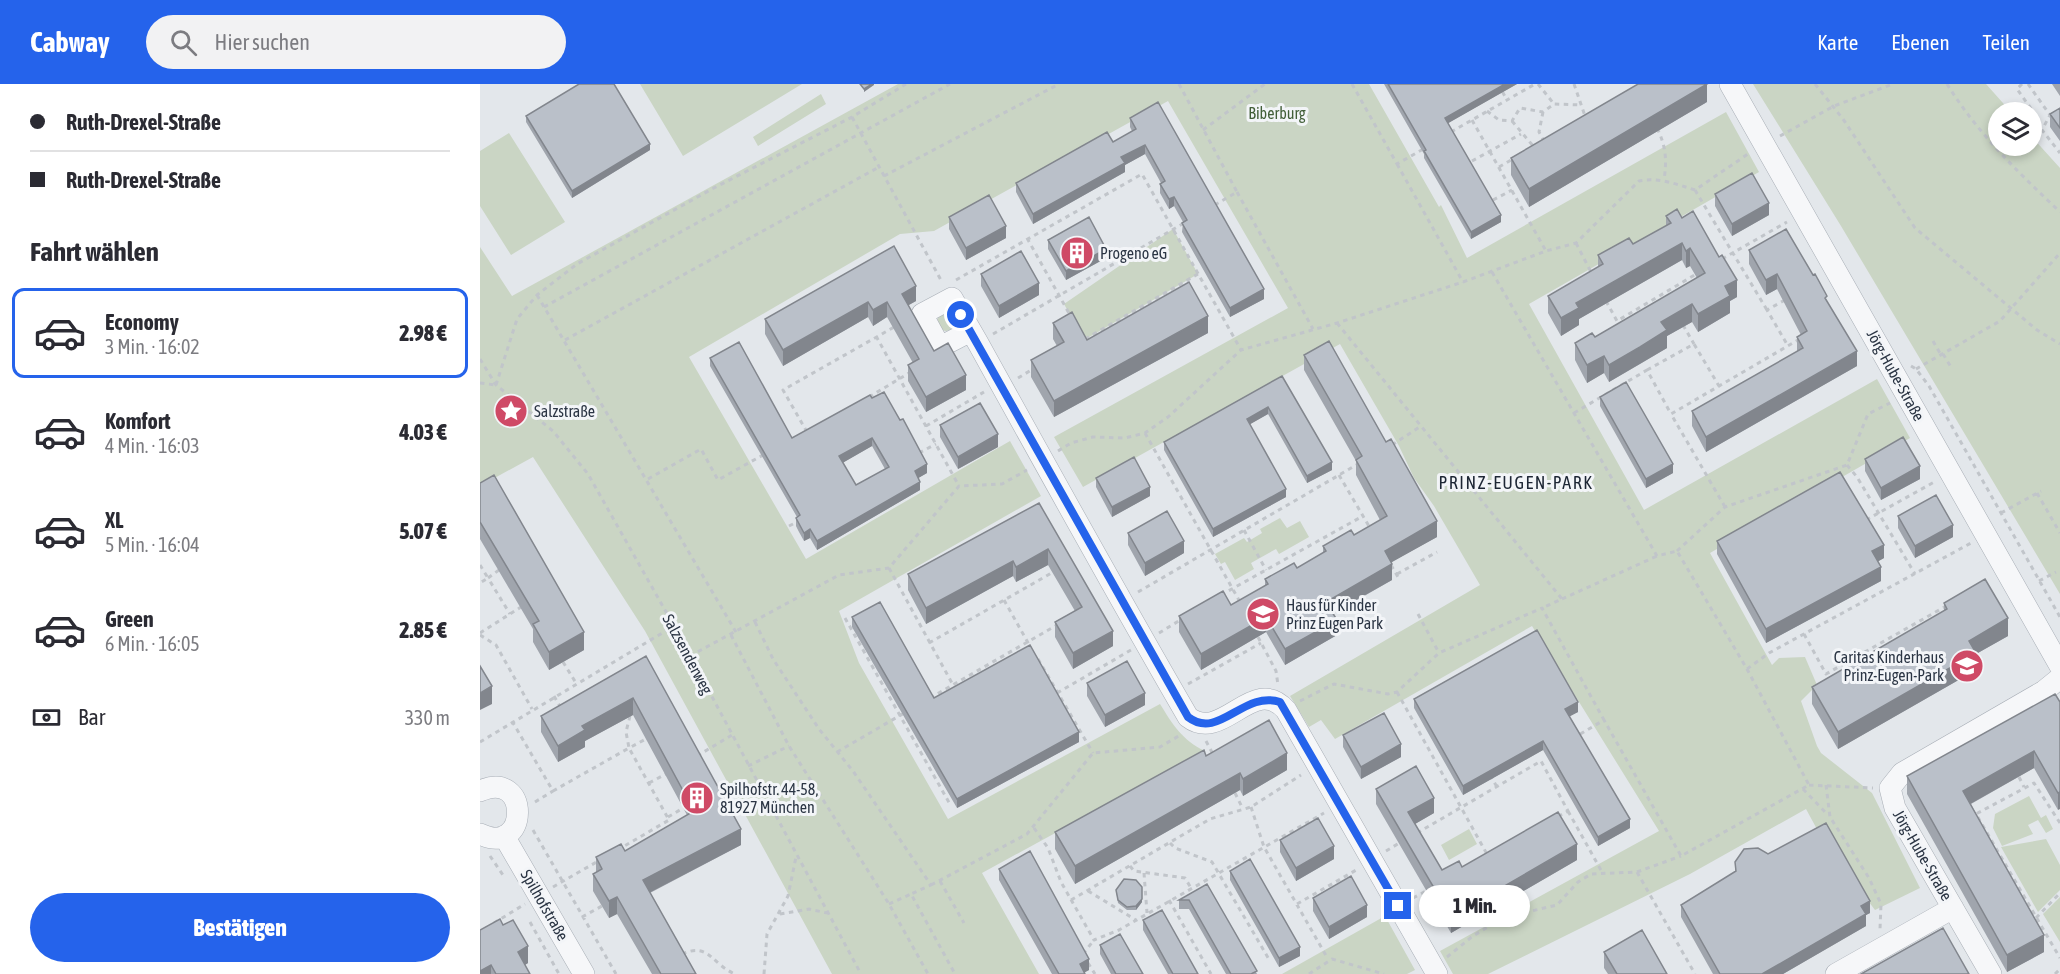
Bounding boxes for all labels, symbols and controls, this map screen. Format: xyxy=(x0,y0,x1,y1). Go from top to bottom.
search box xyxy=(146,15,566,69)
text: Cabway xyxy=(30,26,110,58)
icon: search xyxy=(167,26,200,59)
text: Hier suchen xyxy=(215,29,310,55)
text: Karte xyxy=(1817,30,1858,54)
text: Ebenen xyxy=(1891,30,1950,54)
text: Teilen xyxy=(1983,30,2030,54)
map controls xyxy=(1988,102,2042,156)
button: layers xyxy=(1988,102,2042,156)
park label: Biberburg xyxy=(1248,104,1306,123)
text: Ruth-Drexel-Straße xyxy=(66,109,221,135)
text: Ruth-Drexel-Straße xyxy=(66,167,221,193)
building icon: Progeno eG xyxy=(1059,235,1095,271)
text: Fahrt wählen xyxy=(30,236,159,267)
place label: Progeno eG xyxy=(1100,244,1167,263)
route start xyxy=(947,301,974,328)
icon: car xyxy=(33,306,87,360)
text: Economy xyxy=(105,309,179,335)
text: 2.98 € xyxy=(399,320,447,346)
street label: Jörg-Hube-Straße xyxy=(1863,326,1928,424)
text: 3 Min. · 16:02 xyxy=(105,335,200,358)
place icon: Salzstraße xyxy=(493,393,529,429)
place label: Salzstraße xyxy=(534,402,595,420)
icon: car xyxy=(33,405,87,459)
text: Komfort xyxy=(105,408,171,434)
text: 4.03 € xyxy=(399,419,447,445)
text: 4 Min. · 16:03 xyxy=(105,434,200,457)
district label: PRINZ-EUGEN-PARK xyxy=(1439,472,1594,493)
icon: car xyxy=(33,504,87,558)
text: XL xyxy=(105,507,123,533)
text: 5.07 € xyxy=(399,518,447,544)
text: 5 Min. · 16:04 xyxy=(105,533,200,556)
school or university icon: Haus für Kinder Prinz Eugen Park xyxy=(1245,596,1281,632)
place label: Haus für Kinder Prinz Eugen Park xyxy=(1286,596,1383,633)
icon: car xyxy=(33,603,87,657)
text: Green xyxy=(105,606,154,632)
street label: Salzsenderweg xyxy=(659,611,717,698)
text: 2.85 € xyxy=(399,617,447,643)
text: 6 Min. · 16:05 xyxy=(105,632,200,655)
place label: Caritas Kinderhaus Prinz-Eugen-Park xyxy=(1834,648,1944,685)
school or university icon: Caritas Kinderhaus Prinz-Eugen-Park xyxy=(1949,648,1985,684)
icon: cash xyxy=(30,701,63,734)
text: Bar xyxy=(78,704,105,730)
text: 330 m xyxy=(405,706,450,729)
building icon: Spilhofstr. 44-58, 81927 München xyxy=(679,780,715,816)
place label: Spilhofstr. 44-58, 81927 München xyxy=(720,780,818,816)
street label: Jörg-Hube-Straße xyxy=(1889,807,1956,904)
street label: Spilhofstraße xyxy=(517,866,572,944)
callout: 1 Min. xyxy=(1419,885,1530,927)
route end xyxy=(1384,892,1411,919)
button: Bestätigen xyxy=(30,893,450,962)
text: 1 Min. xyxy=(1453,894,1496,917)

